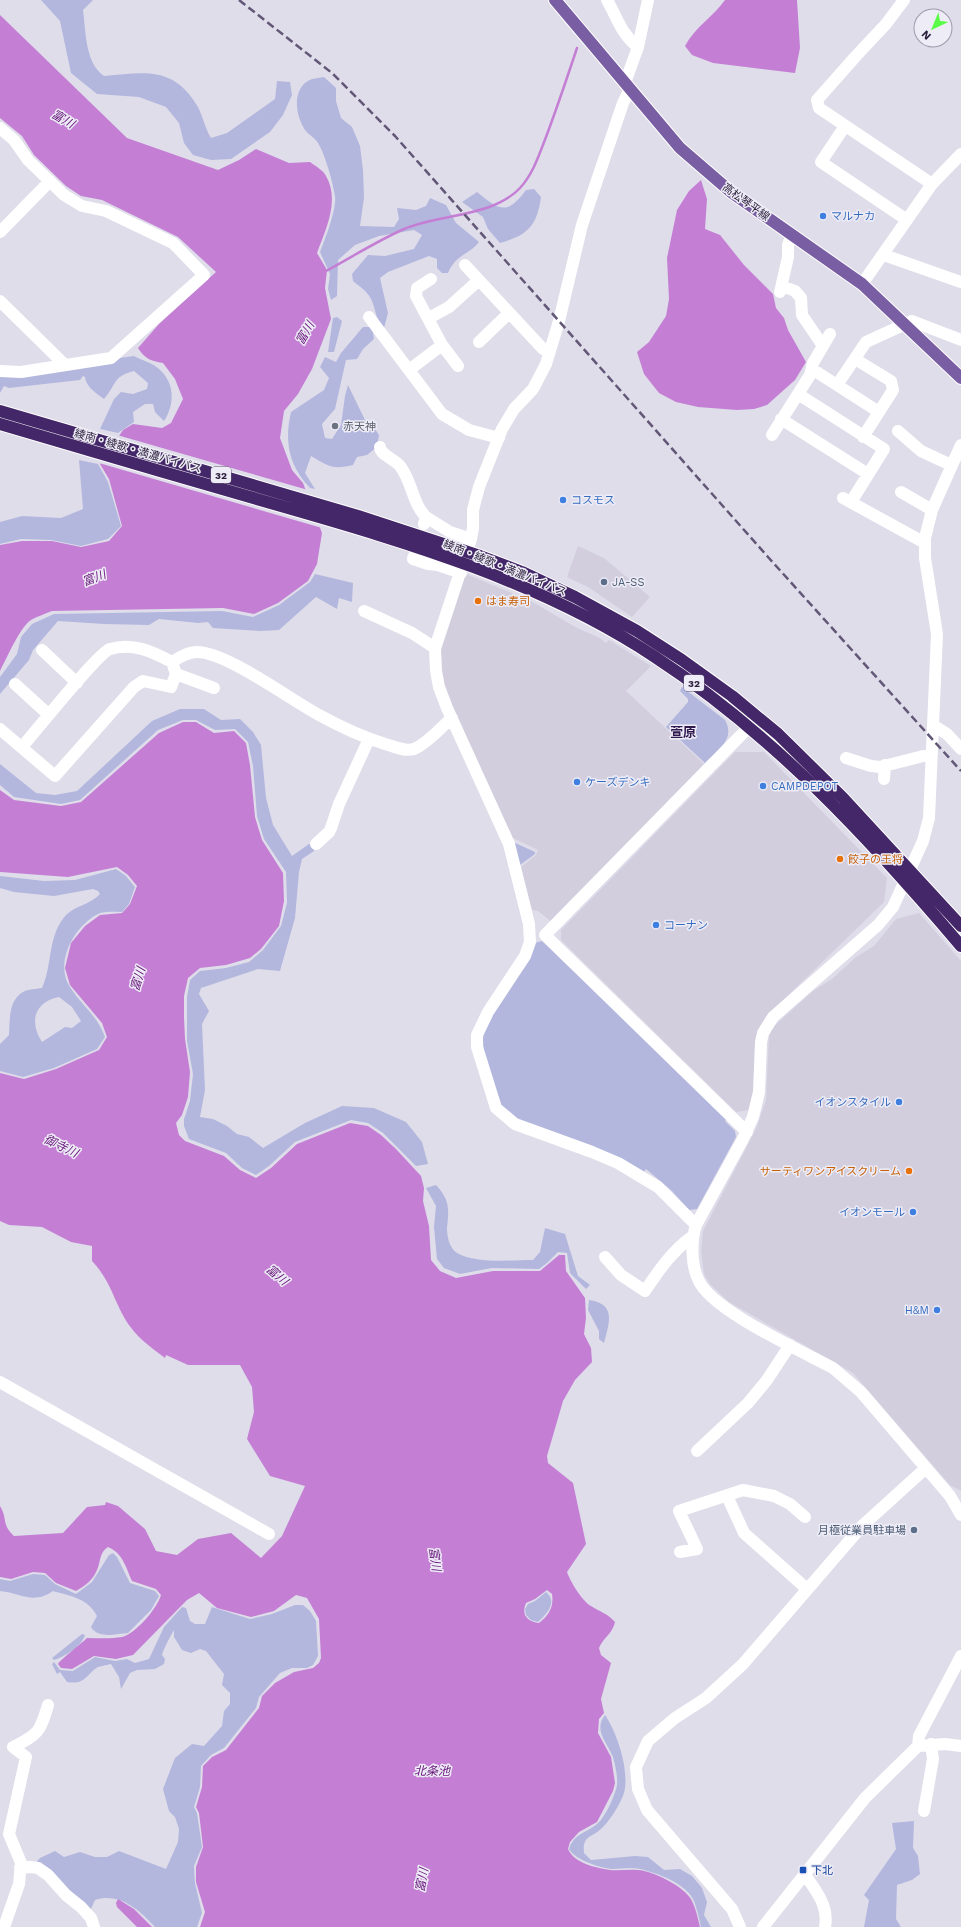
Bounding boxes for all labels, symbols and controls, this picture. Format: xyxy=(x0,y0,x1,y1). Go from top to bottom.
north arrow xyxy=(913,8,953,48)
text: N xyxy=(919,27,934,42)
water label: 富川 xyxy=(49,107,79,132)
street label: 高松琴平線 xyxy=(720,181,772,223)
place label: マルナカ xyxy=(831,210,875,223)
marker: マルナカ xyxy=(818,211,828,221)
water label: 富川 xyxy=(293,317,318,347)
place label: 赤天神 xyxy=(343,420,376,433)
marker: 赤天神 xyxy=(330,421,340,431)
street label: 綾南・綾歌・満濃バイパス xyxy=(73,427,203,475)
road number: 32 xyxy=(211,467,231,483)
place label: コスモス xyxy=(571,494,615,507)
marker: コスモス xyxy=(558,495,568,505)
street label: 綾南・綾歌・満濃バイパス xyxy=(441,537,569,599)
water label: 富川 xyxy=(80,566,110,589)
place label: JA-SS xyxy=(612,576,644,589)
marker: JA-SS xyxy=(599,577,609,587)
place label: はま寿司 xyxy=(486,595,530,608)
marker: はま寿司 xyxy=(473,596,483,606)
road number: 32 xyxy=(684,675,704,691)
district label: 萱原 xyxy=(670,725,696,740)
place label: ケーズデンキ xyxy=(585,776,650,789)
marker: ケーズデンキ xyxy=(572,777,582,787)
place label: CAMPDEPOT xyxy=(771,780,839,793)
marker: CAMPDEPOT xyxy=(758,781,768,791)
place label: 餃子の王将 xyxy=(848,853,903,866)
marker: 餃子の王将 xyxy=(835,854,845,864)
place label: コーナン xyxy=(664,919,708,932)
marker: コーナン xyxy=(651,920,661,930)
water label: 富川 xyxy=(128,964,149,993)
place label: イオンスタイル xyxy=(814,1096,891,1109)
marker: イオンスタイル xyxy=(894,1097,904,1107)
water label: 御寺川 xyxy=(42,1132,82,1161)
place label: サーティワンアイスクリーム xyxy=(760,1165,901,1178)
marker: サーティワンアイスクリーム xyxy=(904,1166,914,1176)
place label: イオンモール xyxy=(839,1206,905,1219)
marker: イオンモール xyxy=(908,1207,918,1217)
water label: 富川 xyxy=(263,1262,292,1289)
place label: H&M xyxy=(905,1304,929,1317)
marker: H&M xyxy=(932,1305,942,1315)
place label: 月極従業員駐車場 xyxy=(818,1524,906,1537)
marker: 月極従業員駐車場 xyxy=(909,1525,919,1535)
water label: 富川 xyxy=(426,1546,444,1574)
water label: 北条池 xyxy=(414,1764,451,1778)
place label: 下北 xyxy=(811,1864,833,1877)
water label: 富川 xyxy=(413,1865,431,1893)
marker: 下北 xyxy=(798,1865,808,1875)

